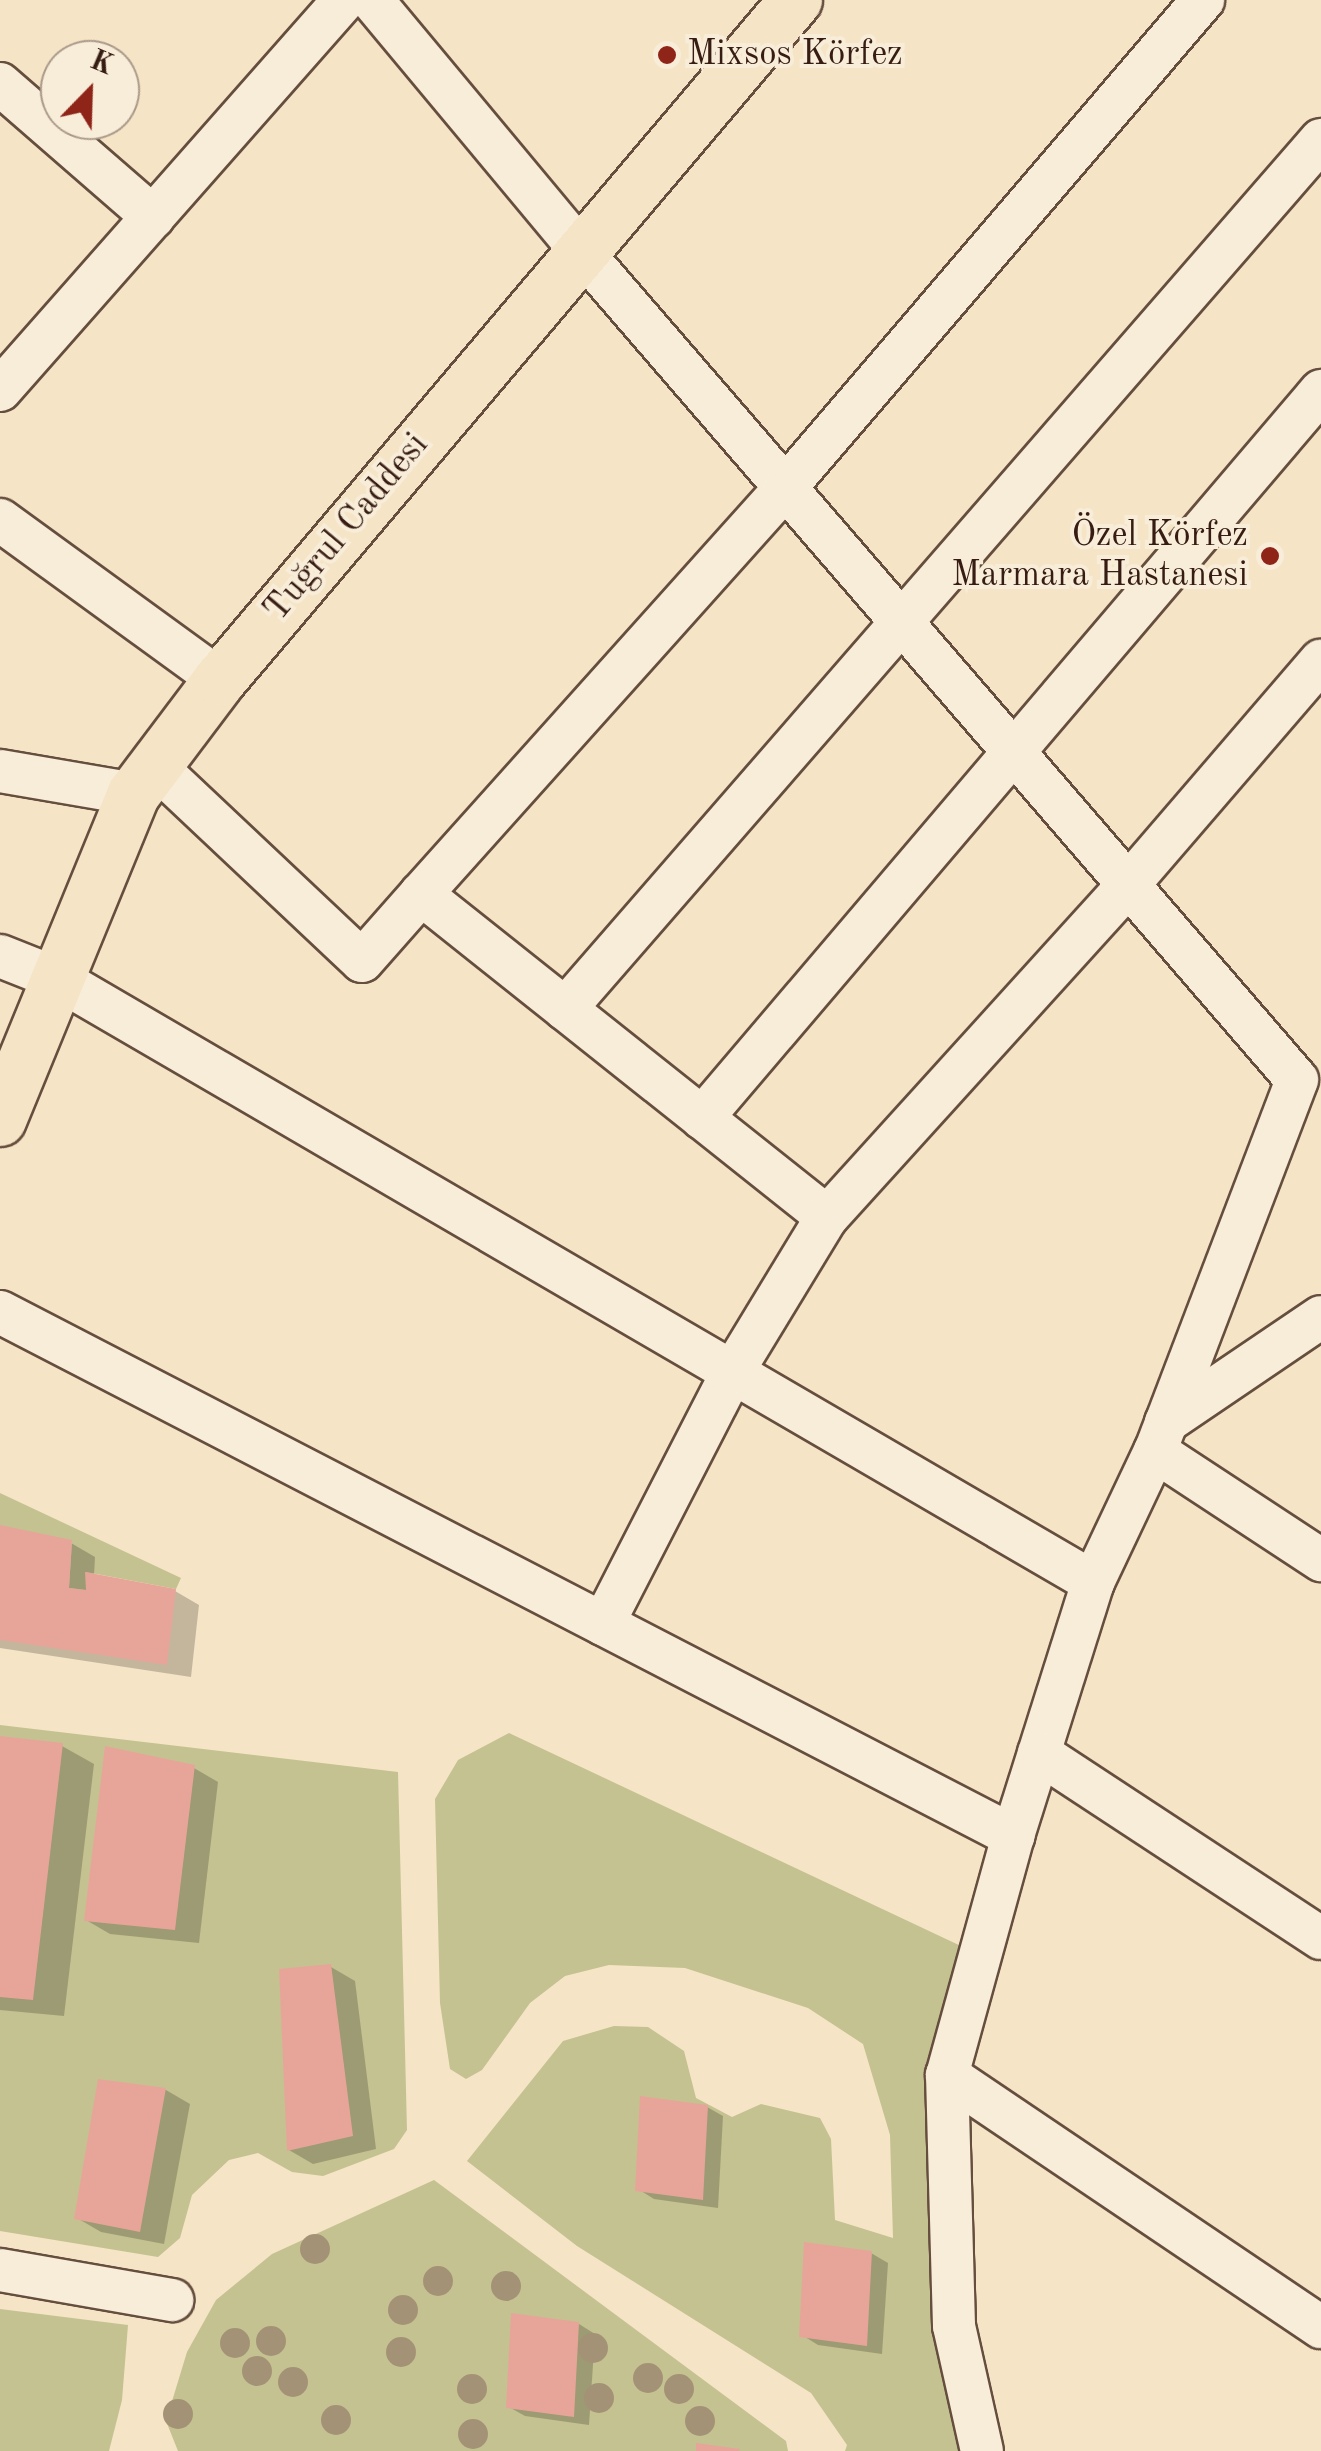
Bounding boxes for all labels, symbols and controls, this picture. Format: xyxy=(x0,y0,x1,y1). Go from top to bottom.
place label: Mixsos Körfez xyxy=(687,34,903,76)
north arrow xyxy=(40,40,140,140)
marker: Mixsos Körfez xyxy=(656,44,678,66)
text: K xyxy=(86,47,116,81)
street label: Tuğrul Caddesi xyxy=(256,425,438,631)
place label: Özel Körfez Marmara Hastanesi xyxy=(951,515,1248,597)
marker: Özel Körfez Marmara Hastanesi xyxy=(1257,543,1283,569)

